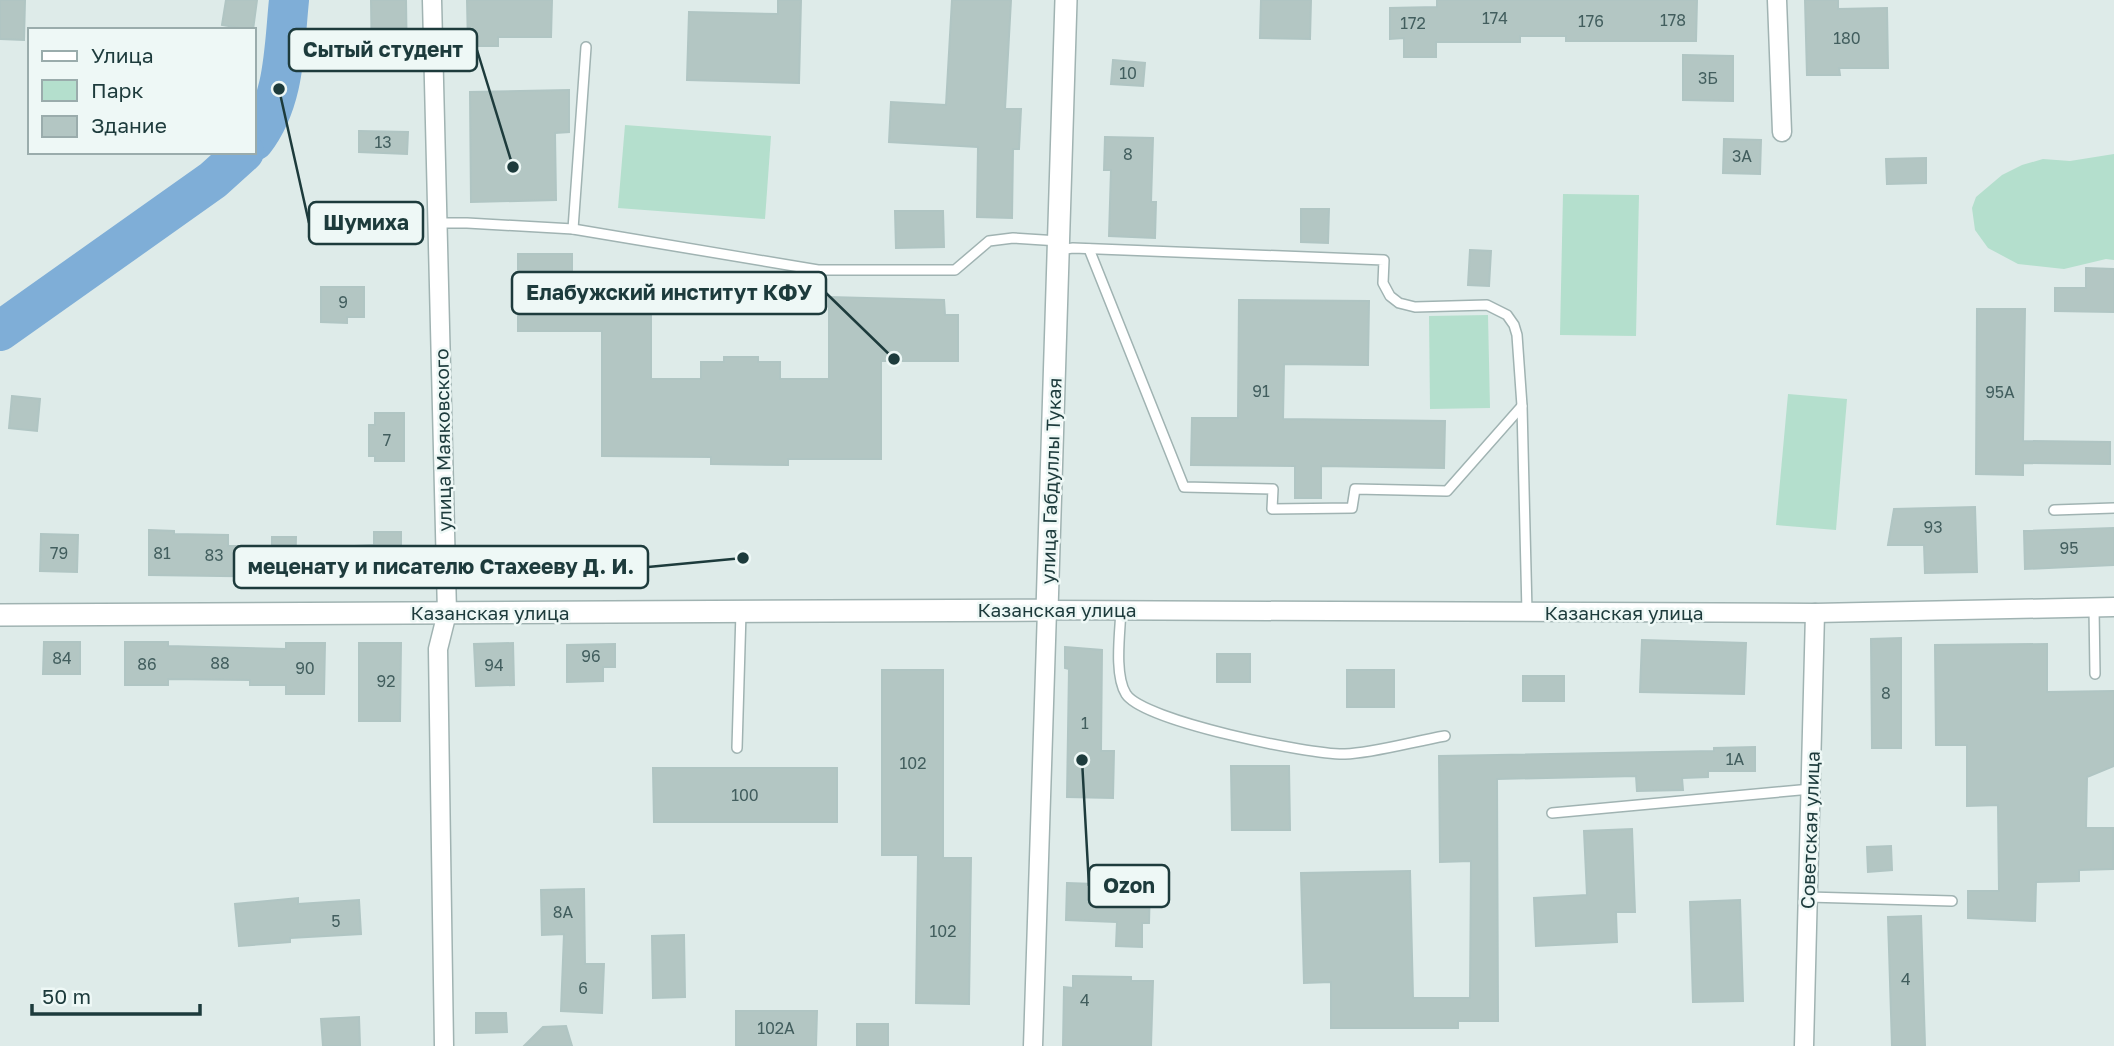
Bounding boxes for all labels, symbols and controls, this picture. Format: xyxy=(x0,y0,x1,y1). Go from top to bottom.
house number: 174 xyxy=(1482,8,1508,28)
house number: 178 xyxy=(1660,10,1686,30)
house number: 176 xyxy=(1578,11,1604,31)
house number: 172 xyxy=(1400,13,1426,33)
legend xyxy=(28,28,256,154)
house number: 180 xyxy=(1833,28,1861,48)
callout: Сытый студент xyxy=(289,29,477,71)
text: Сытый студент xyxy=(303,36,463,62)
text: Улица xyxy=(91,42,154,68)
house number: 10 xyxy=(1119,63,1137,83)
house number: 3Б xyxy=(1698,68,1718,88)
text: Парк xyxy=(91,77,144,103)
text: Здание xyxy=(91,112,167,138)
house number: 13 xyxy=(374,132,392,152)
house number: 8 xyxy=(1123,144,1133,164)
house number: 3А xyxy=(1732,146,1752,166)
callout: Шумиха xyxy=(309,202,423,244)
text: Шумиха xyxy=(323,209,409,235)
callout: Елабужский институт КФУ xyxy=(512,272,826,314)
text: Елабужский институт КФУ xyxy=(526,279,812,305)
house number: 9 xyxy=(338,292,348,312)
street label: улица Маяковского xyxy=(429,348,456,532)
street label: улица Габдуллы Тукая xyxy=(1035,377,1066,585)
house number: 91 xyxy=(1252,381,1270,401)
house number: 95А xyxy=(1985,382,2015,402)
house number: 7 xyxy=(383,430,391,450)
house number: 93 xyxy=(1923,517,1943,537)
house number: 95 xyxy=(2060,538,2078,558)
house number: 79 xyxy=(50,543,68,563)
house number: 81 xyxy=(153,543,171,563)
house number: 83 xyxy=(204,545,224,565)
callout: меценату и писателю Стахееву Д. И. xyxy=(234,546,648,588)
text: меценату и писателю Стахееву Д. И. xyxy=(248,553,634,579)
street label: Казанская улица xyxy=(977,598,1137,621)
street label: Казанская улица xyxy=(410,601,570,624)
street label: Казанская улица xyxy=(1544,601,1704,624)
house number: 96 xyxy=(581,646,601,666)
house number: 84 xyxy=(52,648,72,668)
house number: 88 xyxy=(210,653,230,673)
house number: 86 xyxy=(137,654,157,674)
house number: 94 xyxy=(484,655,504,675)
house number: 90 xyxy=(295,658,315,678)
house number: 92 xyxy=(377,671,395,691)
house number: 8 xyxy=(1881,683,1891,703)
house number: 1 xyxy=(1081,713,1089,733)
house number: 1А xyxy=(1726,749,1745,769)
street label: Советская улица xyxy=(1795,751,1824,909)
house number: 102 xyxy=(900,753,926,773)
house number: 100 xyxy=(731,785,759,805)
callout: Ozon xyxy=(1089,865,1169,907)
text: Ozon xyxy=(1103,872,1155,898)
house number: 8А xyxy=(553,902,574,922)
house number: 5 xyxy=(331,911,341,931)
house number: 102 xyxy=(930,921,956,941)
house number: 4 xyxy=(1901,969,1911,989)
scale bar xyxy=(32,972,200,1016)
house number: 6 xyxy=(578,978,588,998)
text: 50 m xyxy=(42,983,91,1009)
house number: 4 xyxy=(1080,990,1090,1010)
house number: 102А xyxy=(757,1018,795,1038)

